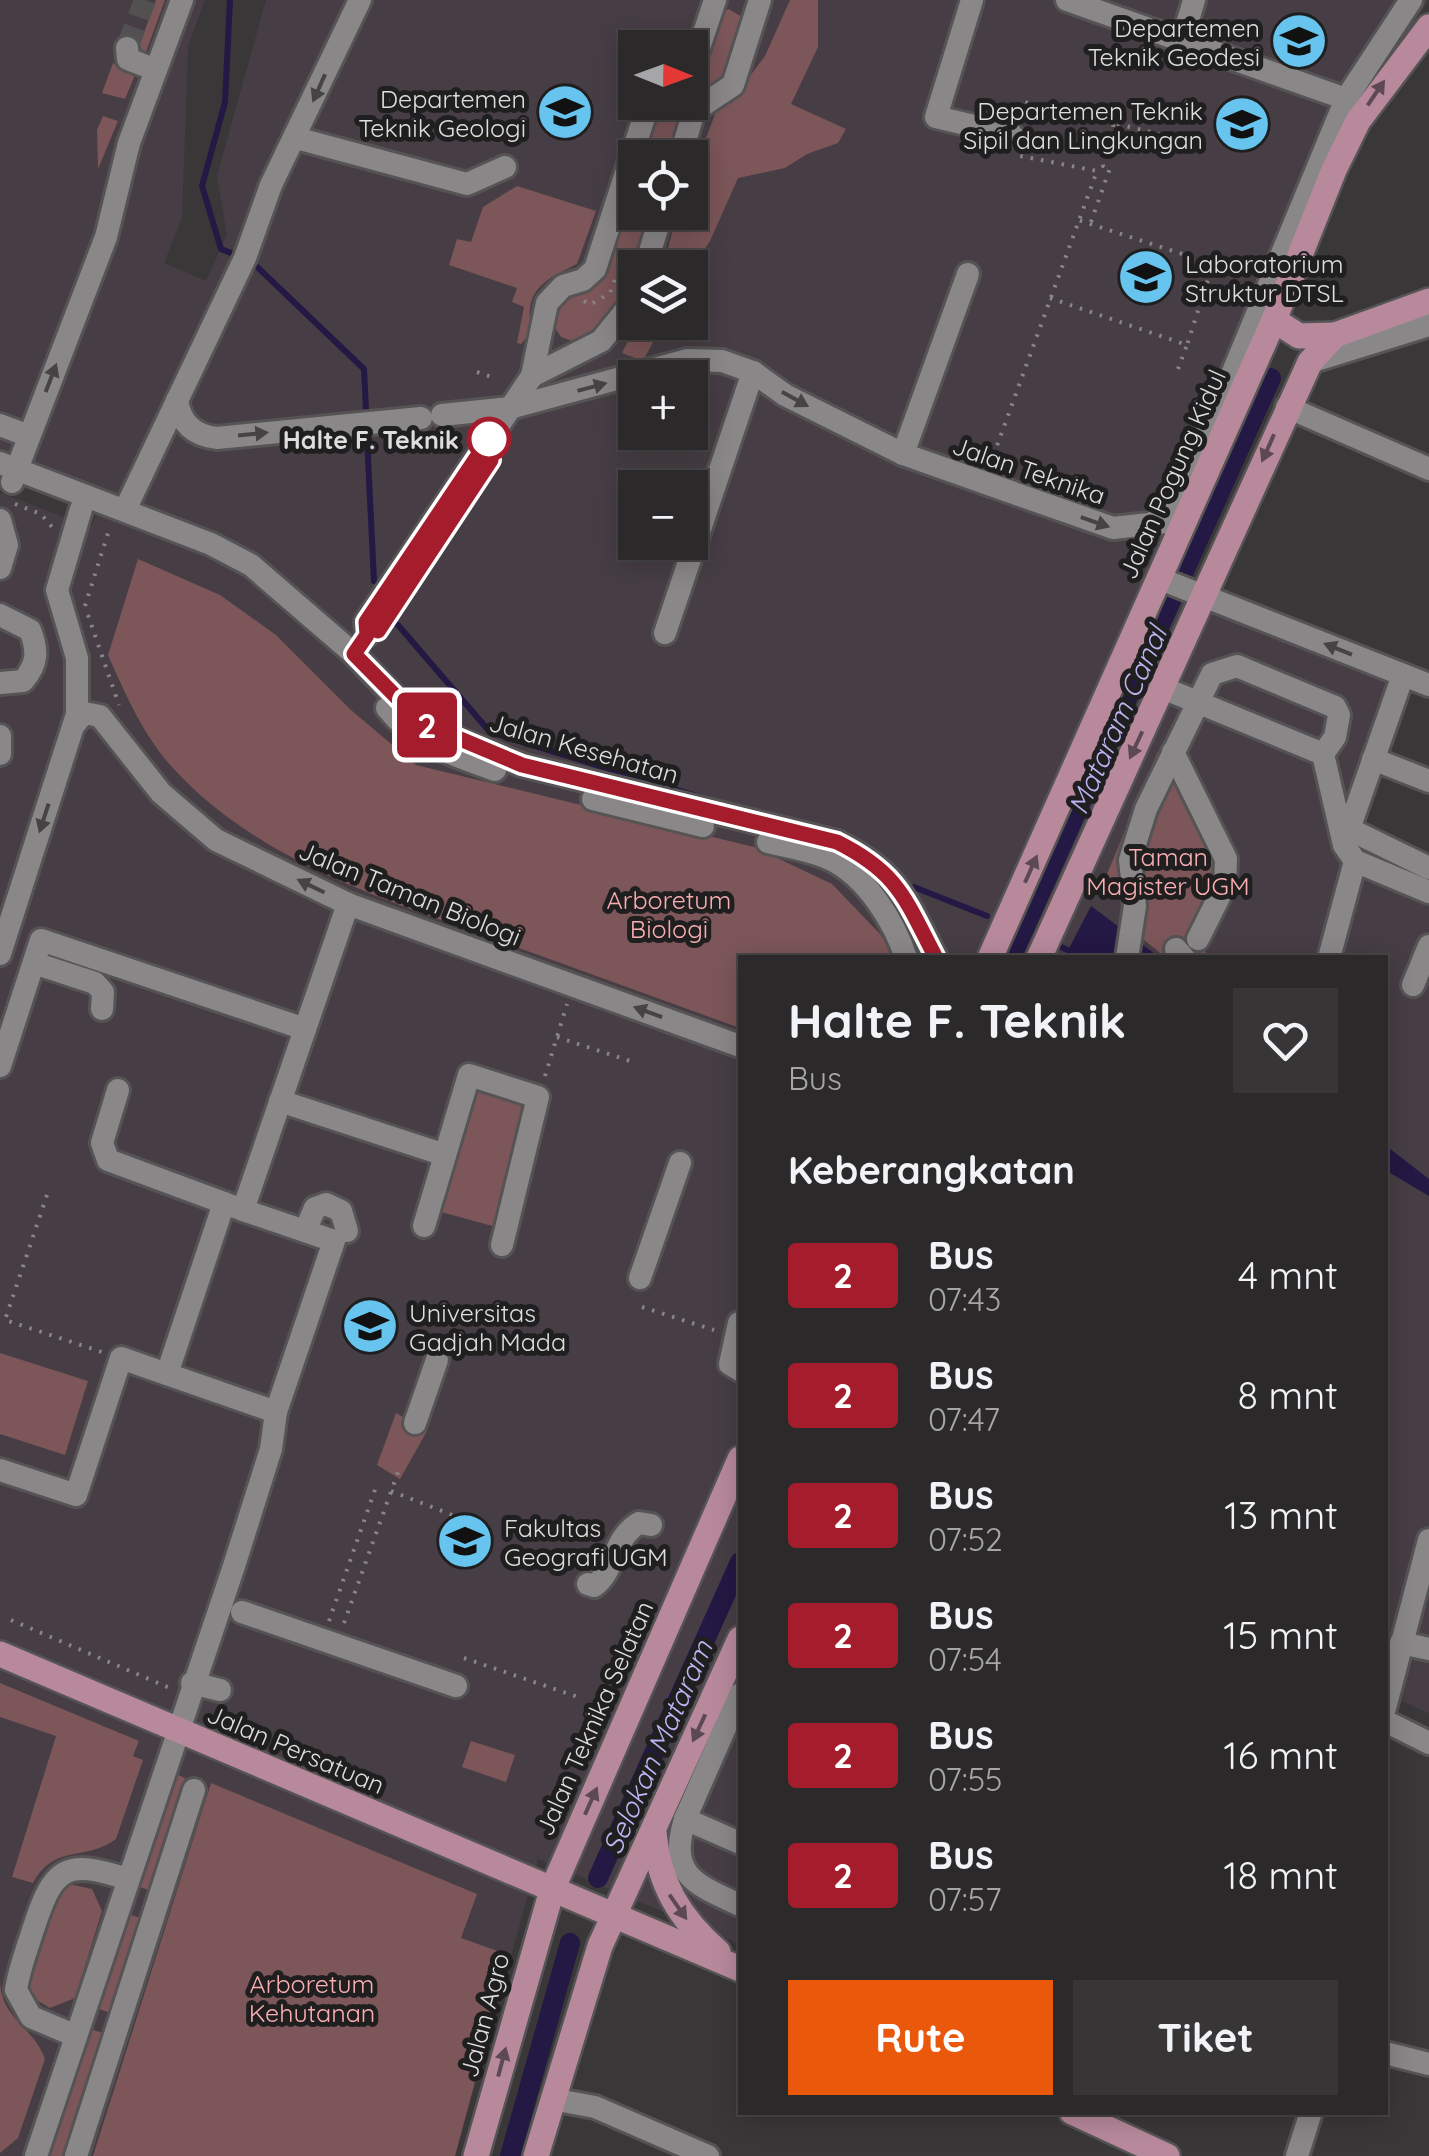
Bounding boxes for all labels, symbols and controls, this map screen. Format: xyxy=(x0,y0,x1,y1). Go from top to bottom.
school or university icon: Departemen Teknik Geodesi xyxy=(1269,11,1329,71)
place label: Departemen Teknik Geodesi xyxy=(1087,12,1260,72)
north arrow xyxy=(618,30,708,120)
map controls xyxy=(618,30,708,560)
one-way arrow xyxy=(310,74,327,103)
one-way arrow xyxy=(1367,80,1385,107)
school or university icon: Departemen Teknik Geologi xyxy=(535,82,595,142)
place label: Departemen Teknik Geologi xyxy=(358,83,526,143)
school or university icon: Departemen Teknik Sipil dan Lingkungan xyxy=(1212,94,1272,154)
place label: Departemen Teknik Sipil dan Lingkungan xyxy=(963,95,1203,155)
button: locate xyxy=(618,140,708,230)
school or university icon: Laboratorium Struktur DTSL xyxy=(1116,247,1176,307)
place label: Laboratorium Struktur DTSL xyxy=(1185,248,1344,308)
button: layers xyxy=(618,250,708,340)
button: + xyxy=(618,360,708,450)
one-way arrow xyxy=(44,363,60,393)
street label: Jalan Pogung Kidul xyxy=(1112,365,1232,583)
one-way arrow xyxy=(577,378,608,394)
one-way arrow xyxy=(780,390,809,407)
marker: Halte F. Teknik xyxy=(468,418,510,460)
place label: Halte F. Teknik xyxy=(283,424,459,455)
one-way arrow xyxy=(237,426,269,442)
street label: Jalan Teknika xyxy=(949,429,1109,511)
one-way arrow xyxy=(1260,433,1276,463)
button: − xyxy=(618,470,708,560)
one-way arrow xyxy=(1080,515,1110,530)
water label: Mataram Canal xyxy=(1060,617,1176,819)
one-way arrow xyxy=(1323,641,1353,657)
line badge: 2 xyxy=(394,692,460,758)
text: 2 xyxy=(417,703,437,747)
street label: Jalan Kesehatan xyxy=(486,706,682,790)
one-way arrow xyxy=(1128,731,1145,760)
one-way arrow xyxy=(35,803,50,833)
street label: Jalan Taman Biologi xyxy=(294,834,526,952)
park label: Taman Magister UGM xyxy=(1086,841,1250,901)
one-way arrow xyxy=(1023,854,1039,884)
one-way arrow xyxy=(297,878,326,895)
park label: Arboretum Biologi xyxy=(607,884,731,944)
button: heart xyxy=(1233,988,1338,1093)
text: Halte F. Teknik xyxy=(788,990,1126,1050)
one-way arrow xyxy=(633,1004,663,1019)
text: Bus xyxy=(788,1058,842,1098)
text: Keberangkatan xyxy=(788,1146,1075,1194)
text: Bus xyxy=(928,1231,994,1279)
text: 4 mnt xyxy=(1238,1251,1338,1299)
text: 2 xyxy=(833,1253,853,1297)
text: 07:43 xyxy=(928,1279,1001,1319)
school or university icon: Universitas Gadjah Mada xyxy=(340,1296,400,1356)
place label: Universitas Gadjah Mada xyxy=(409,1297,566,1357)
text: Bus xyxy=(928,1351,994,1399)
text: 8 mnt xyxy=(1238,1371,1338,1419)
text: 2 xyxy=(833,1373,853,1417)
text: 07:47 xyxy=(928,1399,1000,1439)
text: Bus xyxy=(928,1471,994,1519)
text: 13 mnt xyxy=(1224,1491,1338,1539)
text: 2 xyxy=(833,1493,853,1537)
school or university icon: Fakultas Geografi UGM xyxy=(435,1511,495,1571)
place label: Fakultas Geografi UGM xyxy=(504,1512,668,1572)
text: 07:52 xyxy=(928,1519,1003,1559)
text: Bus xyxy=(928,1591,994,1639)
street label: Jalan Teknika Selatan xyxy=(528,1596,660,1840)
text: 15 mnt xyxy=(1223,1611,1338,1659)
text: 2 xyxy=(833,1613,853,1657)
water label: Selokan Mataram xyxy=(594,1634,720,1859)
text: 07:54 xyxy=(928,1639,1002,1679)
street label: Jalan Persatuan xyxy=(203,1698,389,1800)
text: Bus xyxy=(928,1711,994,1759)
one-way arrow xyxy=(691,1714,708,1743)
text: 16 mnt xyxy=(1224,1731,1338,1779)
text: 2 xyxy=(833,1733,853,1777)
text: 07:55 xyxy=(928,1759,1003,1799)
one-way arrow xyxy=(583,1786,599,1816)
text: Bus xyxy=(928,1831,994,1879)
text: 18 mnt xyxy=(1224,1851,1338,1899)
text: 2 xyxy=(833,1853,853,1897)
text: 07:57 xyxy=(928,1879,1002,1919)
one-way arrow xyxy=(668,1893,687,1920)
street label: Jalan Agro xyxy=(453,1949,515,2081)
park label: Arboretum Kehutanan xyxy=(249,1968,375,2028)
button: Rute xyxy=(788,1980,1053,2095)
button: Tiket xyxy=(1073,1980,1338,2095)
one-way arrow xyxy=(495,2046,510,2077)

